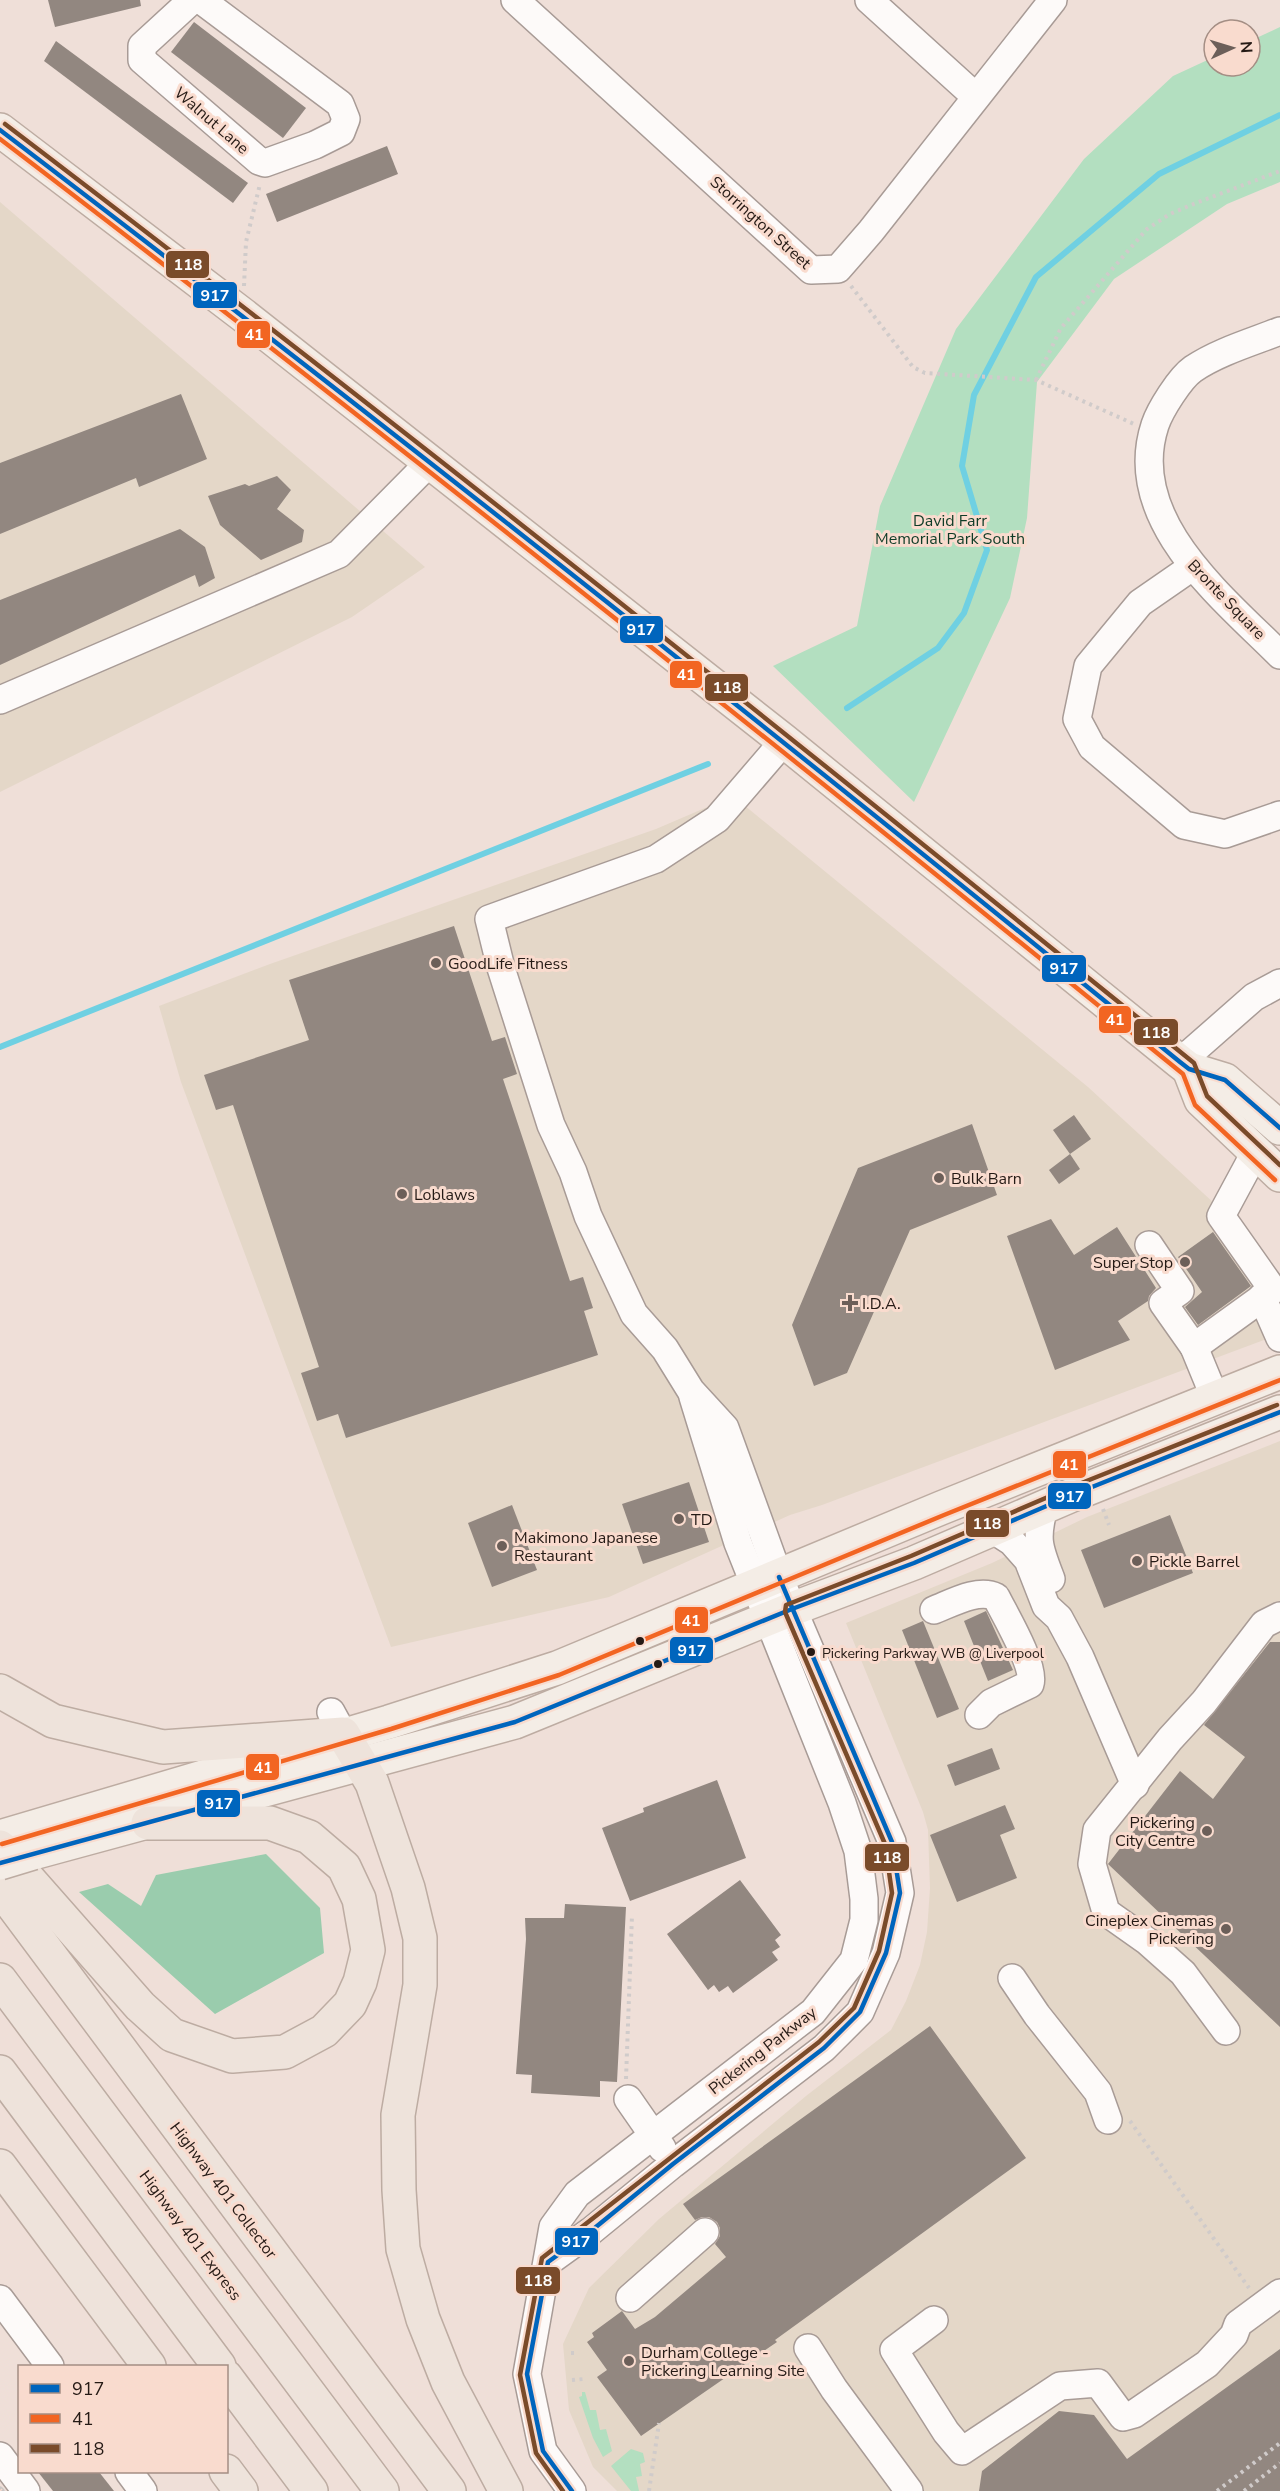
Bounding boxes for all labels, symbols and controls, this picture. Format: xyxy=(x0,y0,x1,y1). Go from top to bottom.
north arrow xyxy=(1202,18,1262,78)
text: N xyxy=(1235,40,1257,54)
street label: Walnut Lane xyxy=(169,82,253,159)
street label: Storrington Street xyxy=(705,171,816,274)
line badge: 118 xyxy=(165,250,210,279)
text: 118 xyxy=(174,254,202,276)
line badge: 917 xyxy=(192,281,238,309)
text: 917 xyxy=(201,285,229,307)
line badge: 41 xyxy=(236,320,271,349)
text: 41 xyxy=(244,324,264,346)
park label: David Farr Memorial Park South xyxy=(875,510,1025,550)
street label: Bronte Square xyxy=(1182,555,1270,645)
line badge: 917 xyxy=(619,615,664,644)
text: 917 xyxy=(627,619,655,641)
line badge: 41 xyxy=(669,660,703,689)
text: 41 xyxy=(676,664,696,686)
line badge: 118 xyxy=(704,673,749,702)
text: 118 xyxy=(713,677,741,699)
place label: GoodLife Fitness xyxy=(448,953,568,975)
line badge: 917 xyxy=(1041,954,1087,983)
marker: GoodLife Fitness xyxy=(429,956,443,970)
text: 917 xyxy=(1050,958,1078,980)
line badge: 41 xyxy=(1098,1005,1132,1034)
text: 41 xyxy=(1105,1009,1125,1031)
line badge: 118 xyxy=(1133,1018,1179,1046)
text: 118 xyxy=(1142,1022,1170,1044)
place label: Bulk Barn xyxy=(951,1168,1022,1190)
marker: Bulk Barn xyxy=(932,1171,946,1185)
place label: Loblaws xyxy=(414,1184,475,1206)
marker: Loblaws xyxy=(395,1187,409,1201)
place label: Super Stop xyxy=(1093,1252,1173,1274)
marker: Super Stop xyxy=(1178,1255,1192,1269)
place label: I.D.A. xyxy=(862,1293,901,1315)
marker: I.D.A. xyxy=(843,1296,857,1310)
line badge: 41 xyxy=(1052,1450,1087,1479)
text: 41 xyxy=(1059,1454,1079,1476)
line badge: 917 xyxy=(1047,1482,1092,1510)
text: 917 xyxy=(1056,1486,1084,1508)
place label: TD xyxy=(691,1509,713,1531)
line badge: 118 xyxy=(965,1509,1010,1538)
marker: TD xyxy=(672,1512,686,1526)
text: 118 xyxy=(973,1513,1001,1535)
place label: Makimono Japanese Restaurant xyxy=(514,1527,658,1567)
marker: Makimono Japanese Restaurant xyxy=(495,1539,509,1553)
place label: Pickle Barrel xyxy=(1149,1551,1240,1573)
marker: Pickle Barrel xyxy=(1130,1554,1144,1568)
line badge: 41 xyxy=(674,1606,709,1634)
text: 41 xyxy=(681,1610,701,1632)
unlabelled marker xyxy=(634,1635,646,1647)
line badge: 917 xyxy=(669,1636,714,1664)
text: 917 xyxy=(678,1640,706,1662)
place label: Pickering Parkway WB @ Liverpool xyxy=(822,1644,1045,1663)
marker: Pickering Parkway WB @ Liverpool xyxy=(805,1646,817,1658)
unlabelled marker xyxy=(652,1658,664,1670)
line badge: 41 xyxy=(245,1753,280,1781)
text: 41 xyxy=(253,1757,273,1779)
line badge: 917 xyxy=(196,1789,241,1818)
text: 917 xyxy=(205,1793,233,1815)
place label: Pickering City Centre xyxy=(1115,1812,1195,1852)
marker: Pickering City Centre xyxy=(1200,1824,1214,1838)
line badge: 118 xyxy=(864,1843,910,1872)
text: 118 xyxy=(873,1847,901,1869)
place label: Cineplex Cinemas Pickering xyxy=(1085,1910,1214,1950)
marker: Cineplex Cinemas Pickering xyxy=(1219,1922,1233,1936)
street label: Pickering Parkway xyxy=(704,2001,822,2100)
street label: Highway 401 Collector xyxy=(165,2118,282,2264)
street label: Highway 401 Express xyxy=(134,2166,246,2305)
line badge: 917 xyxy=(554,2227,599,2256)
text: 917 xyxy=(562,2231,590,2253)
line badge: 118 xyxy=(515,2266,561,2295)
text: 118 xyxy=(524,2270,552,2292)
place label: Durham College - Pickering Learning Site xyxy=(641,2342,805,2382)
marker: Durham College - Pickering Learning Site xyxy=(622,2354,636,2368)
legend xyxy=(18,2365,228,2473)
text: 917 xyxy=(72,2377,104,2401)
text: 41 xyxy=(72,2407,94,2431)
text: 118 xyxy=(72,2437,104,2461)

